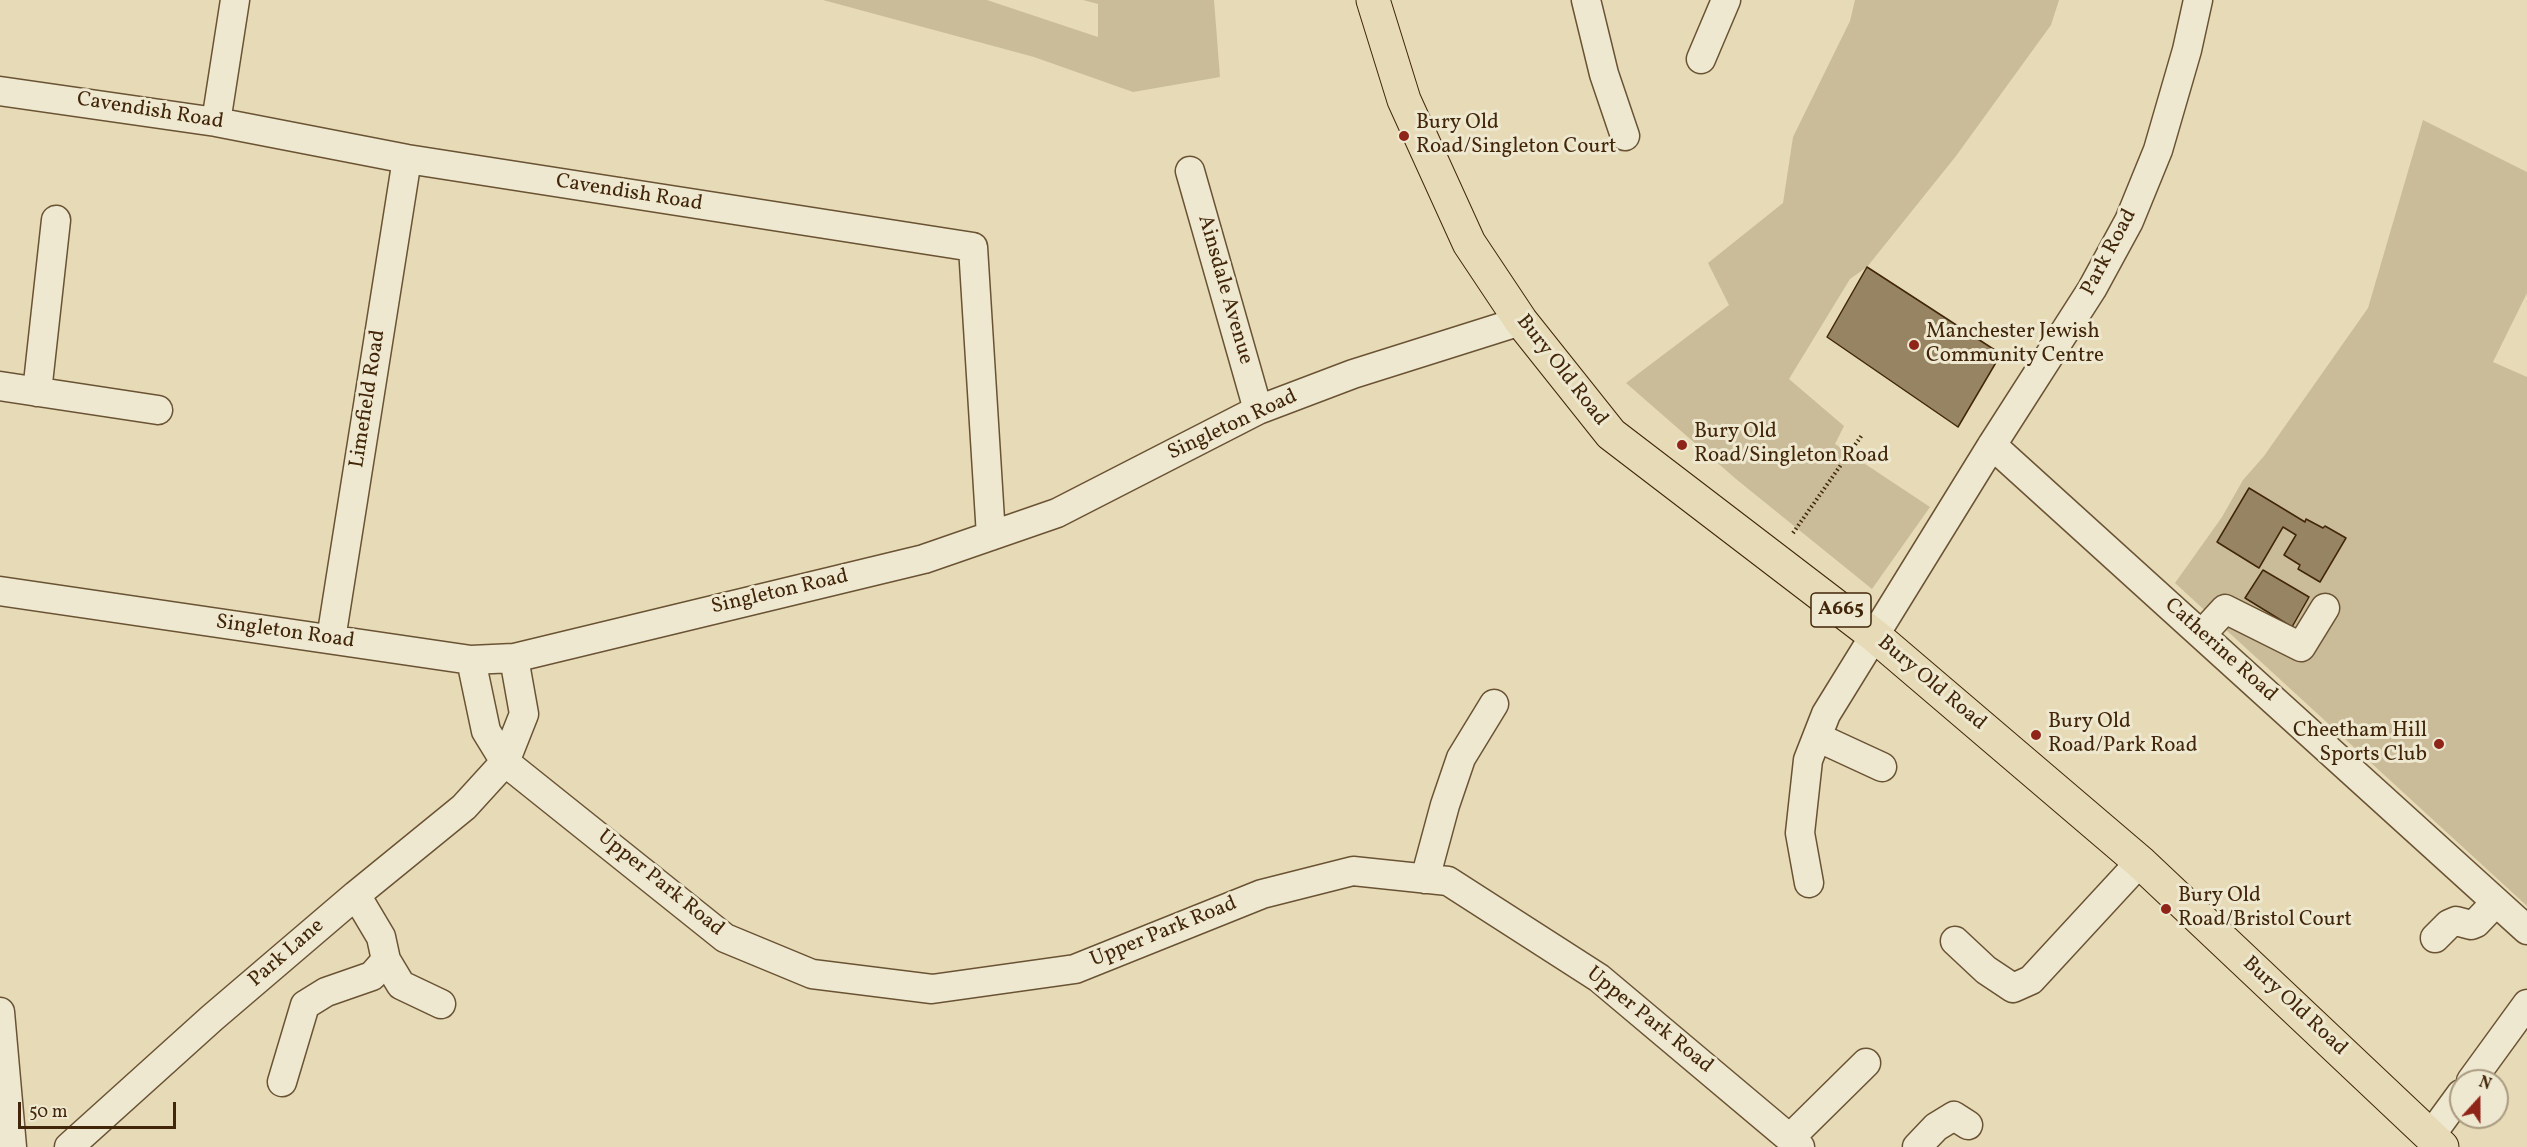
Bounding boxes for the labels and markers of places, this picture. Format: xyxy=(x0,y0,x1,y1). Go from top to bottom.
place label: Bury Old Road/Singleton Court xyxy=(1416,111,1616,161)
marker: Bury Old Road/Singleton Court xyxy=(1397,129,1411,143)
place label: Manchester Jewish Community Centre xyxy=(1926,320,2104,370)
marker: Manchester Jewish Community Centre xyxy=(1907,338,1921,352)
place label: Bury Old Road/Singleton Road xyxy=(1694,420,1889,470)
marker: Bury Old Road/Singleton Road xyxy=(1675,438,1689,452)
place label: Bury Old Road/Park Road xyxy=(2048,710,2198,760)
place label: Cheetham Hill Sports Club xyxy=(2293,719,2427,769)
marker: Bury Old Road/Park Road xyxy=(2029,728,2043,742)
marker: Cheetham Hill Sports Club xyxy=(2432,737,2446,751)
place label: Bury Old Road/Bristol Court xyxy=(2178,884,2352,934)
marker: Bury Old Road/Bristol Court xyxy=(2159,902,2173,916)

